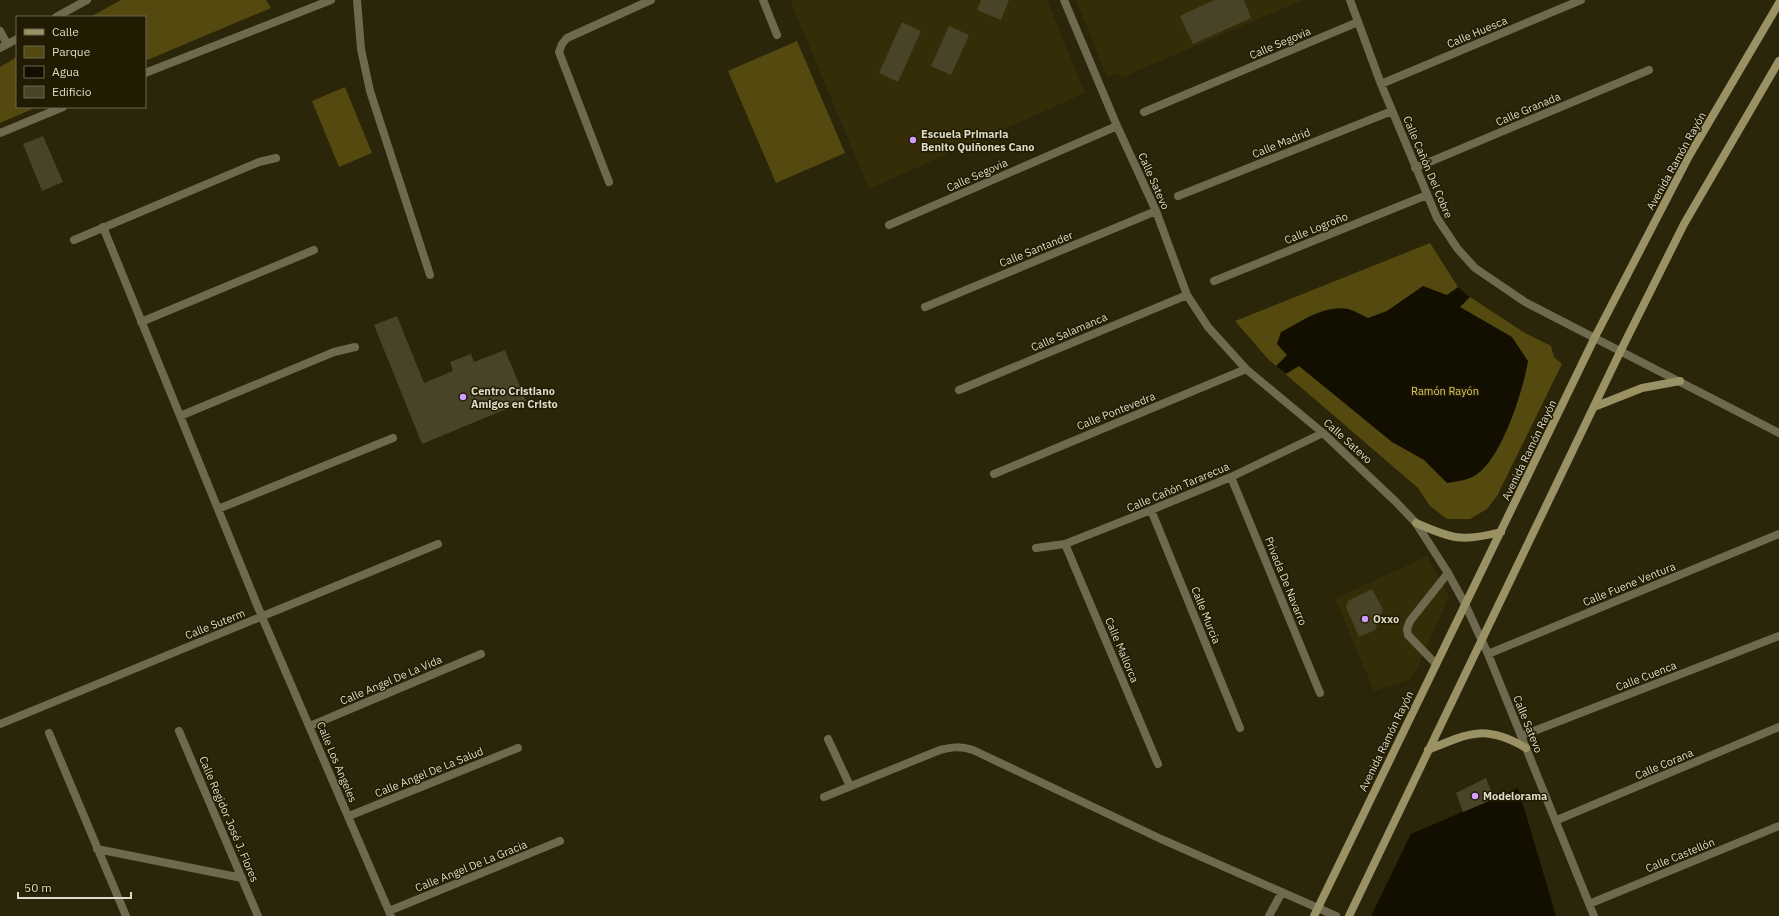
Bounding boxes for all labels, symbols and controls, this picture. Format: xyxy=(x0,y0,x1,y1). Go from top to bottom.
street label: Calle Huesca xyxy=(1445,13,1509,51)
legend xyxy=(16,16,146,108)
text: Calle xyxy=(52,24,79,39)
street label: Calle Segovia xyxy=(1247,24,1313,62)
text: Parque xyxy=(52,44,91,59)
text: Agua xyxy=(52,64,80,79)
text: Edificio xyxy=(52,84,92,99)
street label: Calle Granada xyxy=(1493,89,1563,129)
street label: Avenida Ramón Rayón xyxy=(1643,109,1709,213)
street label: Calle Cañón Del Cobre xyxy=(1400,114,1456,220)
street label: Calle Madrid xyxy=(1250,125,1312,161)
place label: Escuela Primaria Benito Quiñones Cano xyxy=(921,127,1035,154)
marker: Escuela Primaria Benito Quiñones Cano xyxy=(908,135,918,145)
street label: Calle Satevo xyxy=(1135,150,1173,212)
street label: Calle Segovia xyxy=(944,155,1010,195)
street label: Calle Logroño xyxy=(1282,209,1350,247)
street label: Calle Santander xyxy=(997,228,1075,270)
street label: Calle Salamanca xyxy=(1029,310,1109,354)
place label: Centro Cristiano Amigos en Cristo xyxy=(471,384,558,411)
park label: Ramón Rayón xyxy=(1411,384,1479,398)
street label: Calle Pontevedra xyxy=(1075,389,1157,433)
marker: Centro Cristiano Amigos en Cristo xyxy=(458,392,468,402)
street label: Avenida Ramón Rayón xyxy=(1499,397,1559,503)
street label: Calle Satevo xyxy=(1321,415,1375,467)
street label: Calle Cañón Tararecua xyxy=(1125,459,1232,515)
street label: Privada De Navarro xyxy=(1262,535,1310,627)
street label: Calle Fuene Ventura xyxy=(1581,559,1678,609)
street label: Calle Murcia xyxy=(1188,584,1224,646)
street label: Calle Suterm xyxy=(183,606,247,642)
place label: Oxxo xyxy=(1373,612,1399,626)
marker: Oxxo xyxy=(1360,614,1370,624)
street label: Calle Mallorca xyxy=(1102,615,1142,685)
street label: Calle Angel De La Vida xyxy=(338,652,444,708)
street label: Calle Cuenca xyxy=(1614,658,1679,694)
street label: Avenida Ramón Rayón xyxy=(1356,688,1416,794)
street label: Calle Satevo xyxy=(1510,693,1546,755)
street label: Calle Los Angeles xyxy=(314,720,360,804)
street label: Calle Angel De La Salud xyxy=(373,744,485,800)
street label: Calle Corana xyxy=(1633,745,1696,783)
street label: Calle Regidor José J. Flores xyxy=(196,754,262,884)
place label: Modelorama xyxy=(1483,789,1547,803)
marker: Modelorama xyxy=(1470,791,1480,801)
street label: Calle Castellón xyxy=(1643,835,1717,875)
street label: Calle Angel De La Gracia xyxy=(413,837,529,895)
scale bar xyxy=(18,874,131,900)
text: 50 m xyxy=(24,880,52,895)

